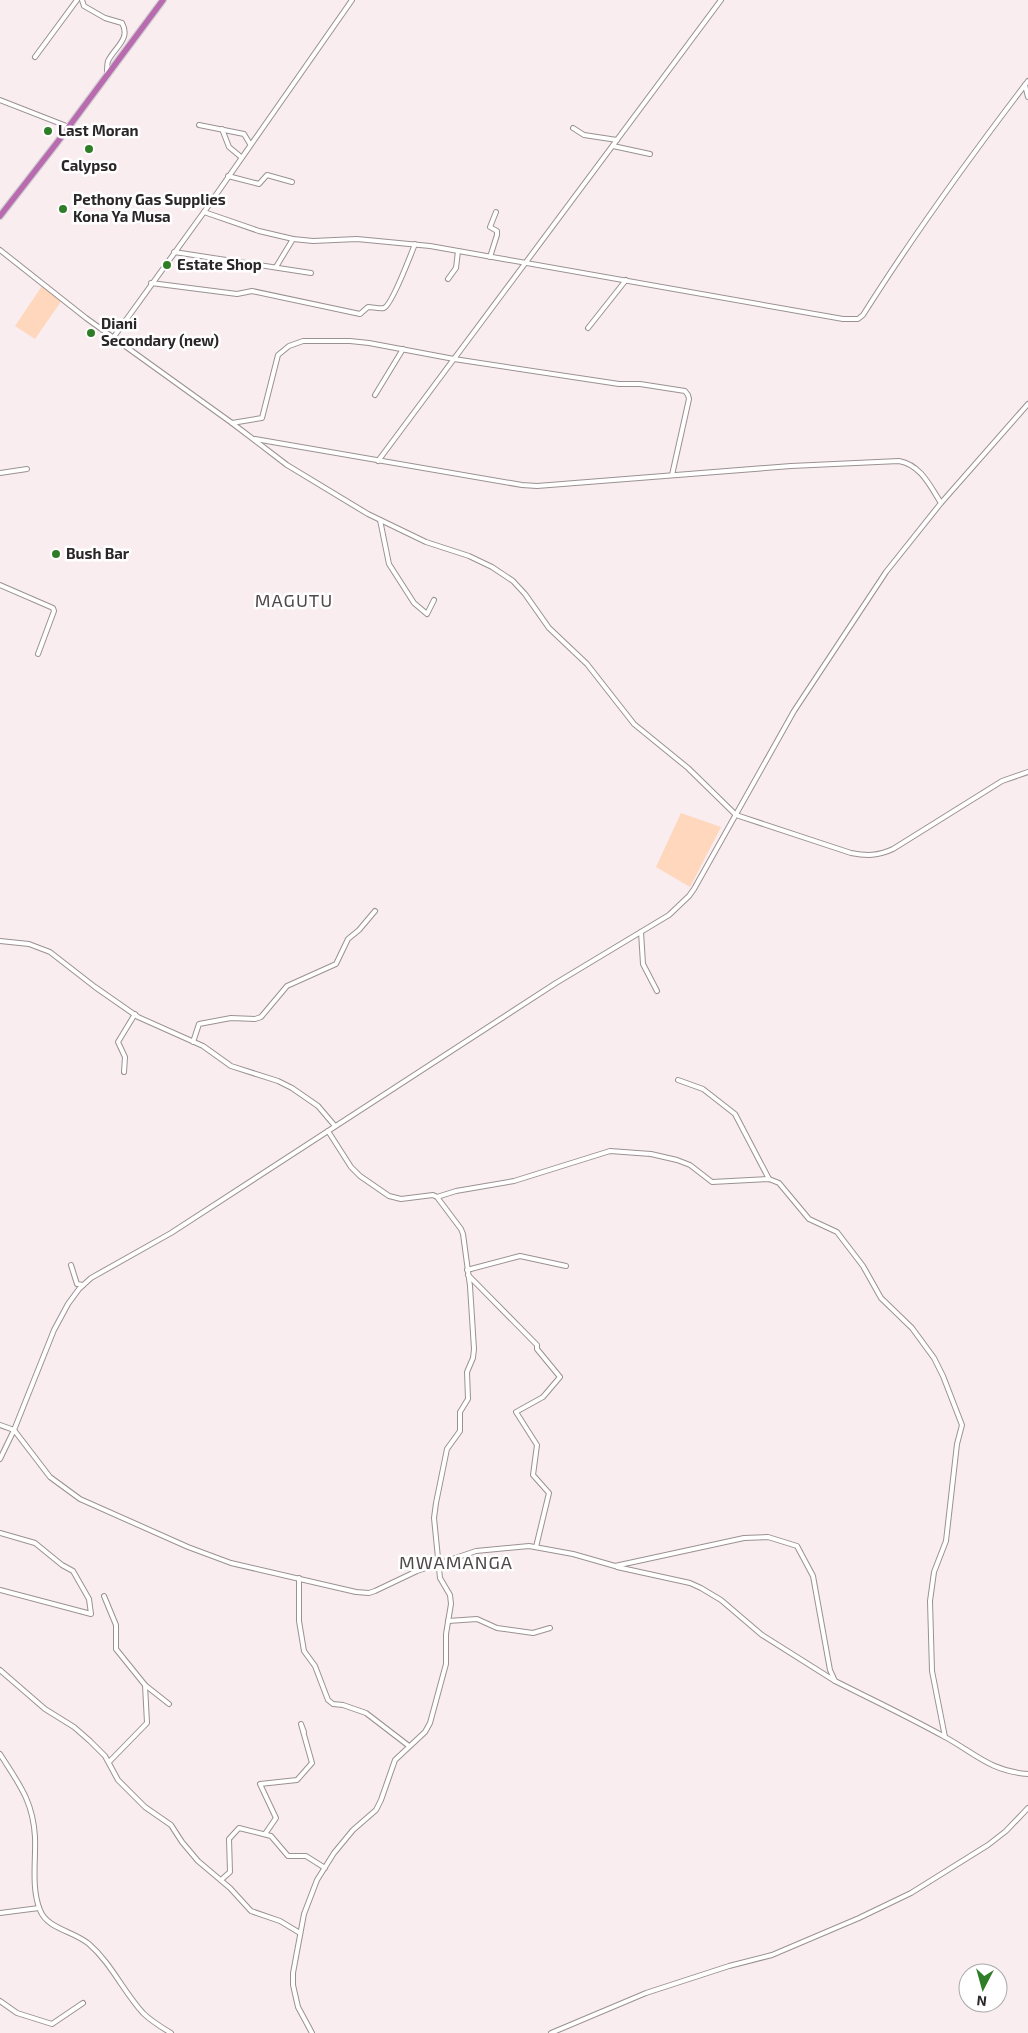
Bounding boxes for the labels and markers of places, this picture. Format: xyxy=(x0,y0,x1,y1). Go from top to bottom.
place label: Last Moran xyxy=(58,121,138,139)
marker: Last Moran xyxy=(42,125,54,137)
marker: Calypso xyxy=(83,143,95,155)
place label: Calypso xyxy=(61,156,117,175)
place label: Pethony Gas Supplies Kona Ya Musa xyxy=(73,190,226,225)
marker: Pethony Gas Supplies Kona Ya Musa xyxy=(57,203,69,215)
place label: Estate Shop xyxy=(177,255,262,273)
marker: Estate Shop xyxy=(161,259,173,271)
place label: Diani Secondary (new) xyxy=(101,314,219,350)
marker: Diani Secondary (new) xyxy=(85,327,97,339)
place label: Bush Bar xyxy=(66,544,130,562)
marker: Bush Bar xyxy=(50,548,62,560)

